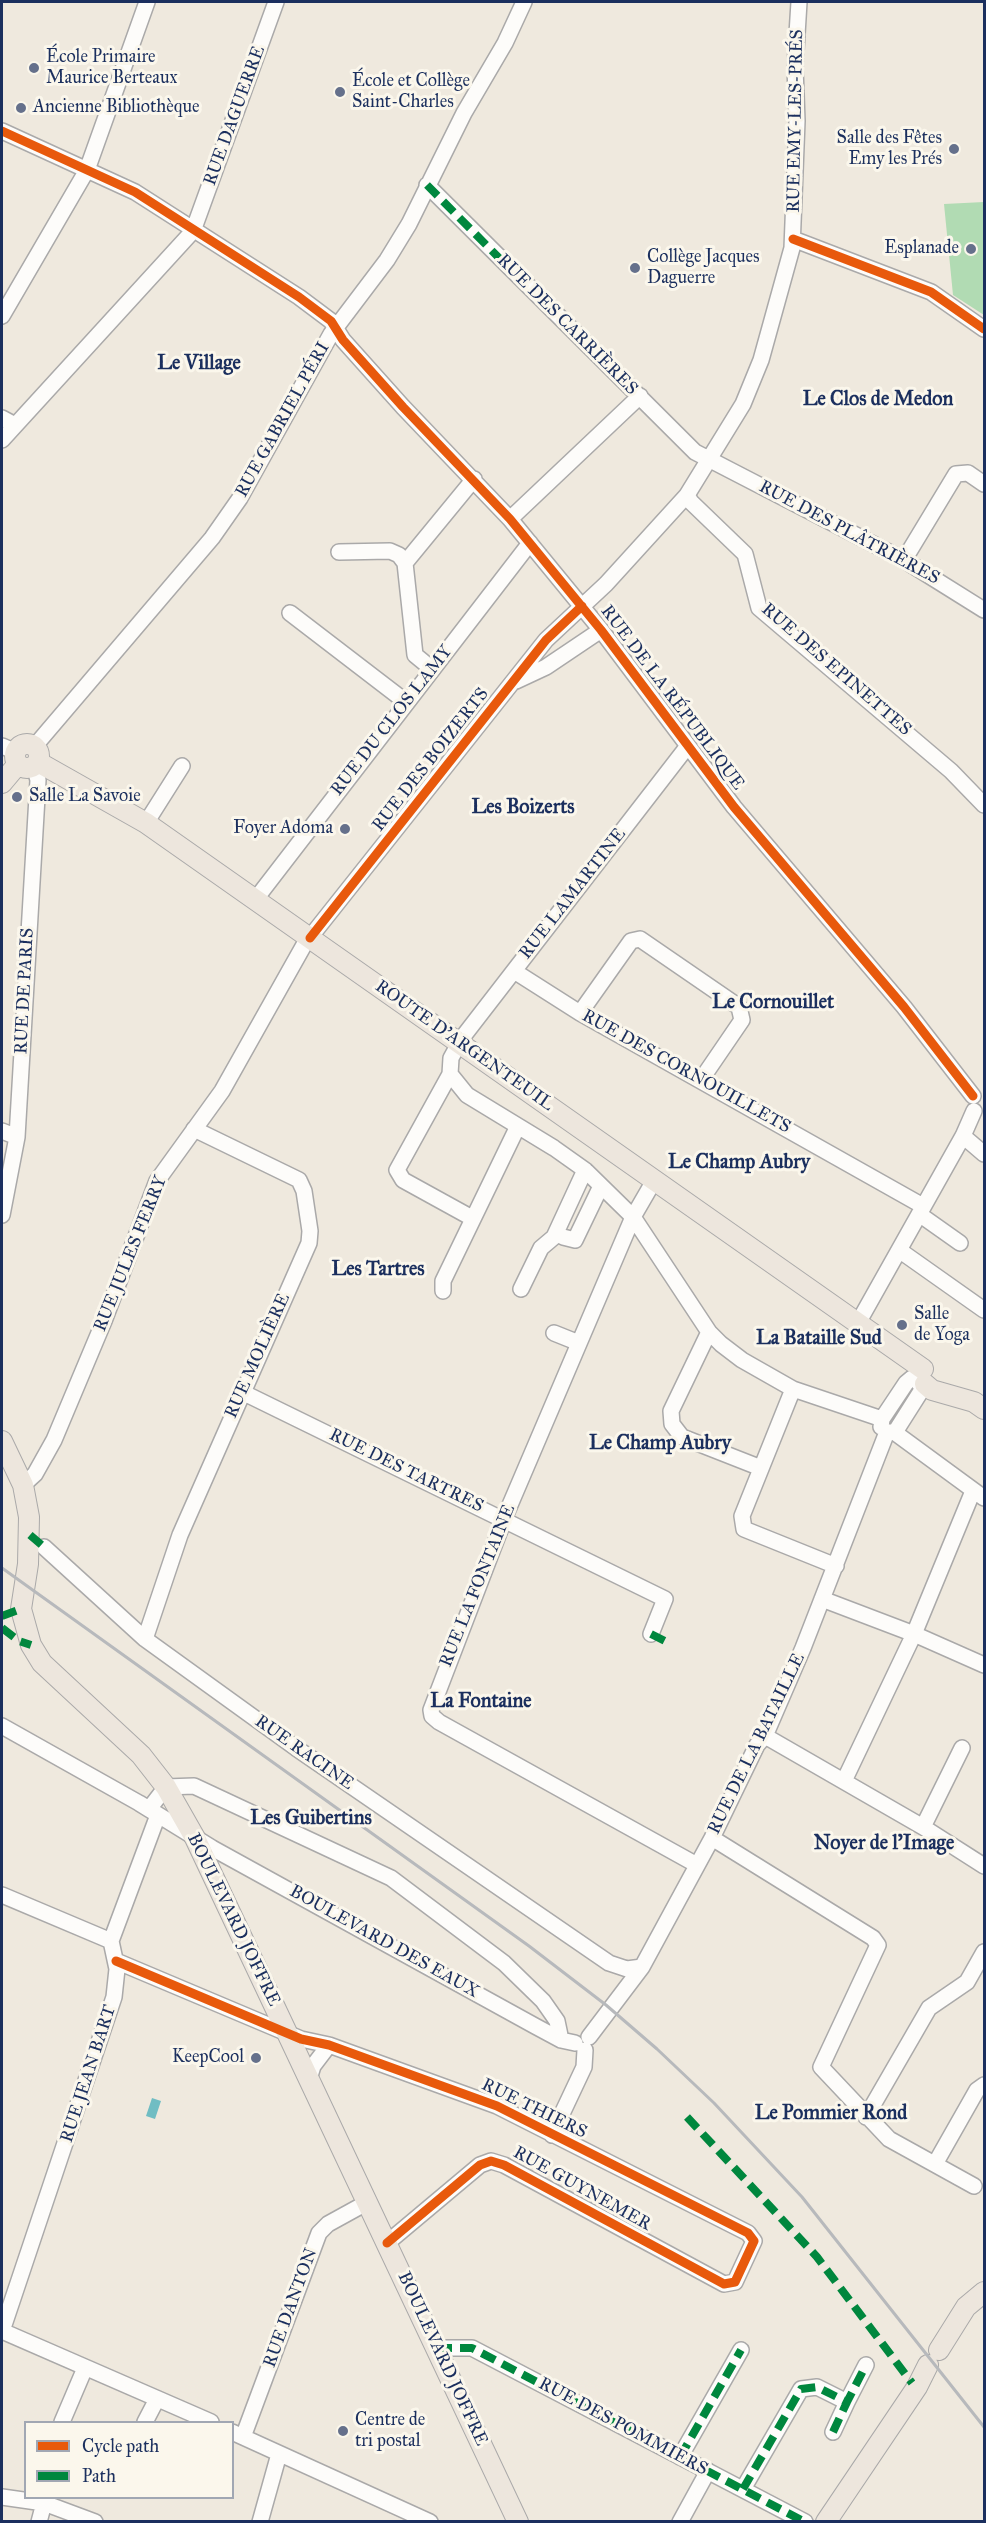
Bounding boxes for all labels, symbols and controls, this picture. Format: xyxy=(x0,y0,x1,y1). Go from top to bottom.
street label: RUE EMY-LES-PRÉS xyxy=(784,29,808,213)
street label: RUE DAGUERRE xyxy=(200,43,270,189)
place label: École Primaire Maurice Berteaux xyxy=(46,47,178,90)
marker: École Primaire Maurice Berteaux xyxy=(27,61,41,75)
place label: École et Collège Saint-Charles xyxy=(352,71,470,113)
marker: École et Collège Saint-Charles xyxy=(333,85,347,99)
place label: Ancienne Bibliothèque xyxy=(33,97,199,119)
marker: Ancienne Bibliothèque xyxy=(14,101,28,115)
place label: Salle des Fêtes Emy les Prés xyxy=(837,128,942,170)
marker: Salle des Fêtes Emy les Prés xyxy=(947,142,961,156)
place label: Esplanade xyxy=(884,238,959,260)
marker: Esplanade xyxy=(964,242,978,256)
place label: Collège Jacques Daguerre xyxy=(647,247,760,290)
street label: RUE DES CARRIÈRES xyxy=(492,250,642,400)
marker: Collège Jacques Daguerre xyxy=(628,261,642,275)
street label: RUE GABRIEL PÉRI xyxy=(231,339,335,501)
district label: Le Village xyxy=(157,352,241,376)
district label: Le Clos de Medon xyxy=(803,388,953,412)
street label: RUE DES PLÂTRIÈRES xyxy=(755,476,943,590)
street label: RUE DES EPINETTES xyxy=(757,599,915,741)
street label: RUE DE LA RÉPUBLIQUE xyxy=(595,601,749,795)
street label: RUE DU CLOS LAMY xyxy=(327,642,457,800)
street label: RUE DES BOIZERTS xyxy=(368,684,494,836)
place label: Salle La Savoie xyxy=(29,786,141,808)
marker: Salle La Savoie xyxy=(10,790,24,804)
district label: Les Boizerts xyxy=(471,796,575,820)
place label: Foyer Adoma xyxy=(233,818,333,840)
marker: Foyer Adoma xyxy=(338,822,352,836)
street label: RUE LAMARTINE xyxy=(515,824,631,964)
street label: RUE DE PARIS xyxy=(11,927,39,1055)
street label: ROUTE D'ARGENTEUIL xyxy=(371,976,557,1116)
district label: Le Cornouillet xyxy=(712,991,834,1015)
street label: RUE DES CORNOUILLETS xyxy=(578,1006,794,1138)
district label: Le Champ Aubry xyxy=(668,1151,810,1175)
street label: RUE JULES FERRY xyxy=(90,1173,172,1335)
district label: Les Tartres xyxy=(331,1258,425,1282)
street label: RUE MOLIÈRE xyxy=(221,1290,295,1422)
place label: Salle de Yoga xyxy=(914,1304,970,1346)
marker: Salle de Yoga xyxy=(895,1318,909,1332)
district label: La Bataille Sud xyxy=(756,1327,882,1351)
street label: RUE DES TARTRES xyxy=(325,1424,487,1518)
district label: Le Champ Aubry xyxy=(589,1432,731,1456)
street label: RUE LA FONTAINE xyxy=(436,1502,520,1670)
street label: RUE DE LA BATAILLE xyxy=(704,1650,810,1838)
district label: La Fontaine xyxy=(430,1690,532,1714)
street label: RUE RACINE xyxy=(250,1711,358,1795)
district label: Les Guibertins xyxy=(250,1807,372,1831)
street label: BOULEVARD JOFFRE xyxy=(182,1830,284,2010)
district label: Noyer de l'Image xyxy=(814,1832,954,1856)
street label: BOULEVARD DES EAUX xyxy=(285,1881,483,2003)
street label: RUE JEAN BART xyxy=(57,2003,121,2145)
place label: KeepCool xyxy=(172,2047,244,2069)
marker: KeepCool xyxy=(249,2051,263,2065)
street label: RUE THIERS xyxy=(478,2074,590,2144)
district label: Le Pommier Rond xyxy=(755,2102,907,2126)
street label: RUE GUYNEMER xyxy=(509,2142,655,2236)
street label: RUE DANTON xyxy=(259,2245,323,2371)
street label: BOULEVARD JOFFRE xyxy=(392,2269,492,2449)
street label: RUE DES POMMIERS xyxy=(535,2373,711,2481)
place label: Centre de tri postal xyxy=(355,2410,425,2452)
legend xyxy=(24,2421,234,2499)
marker: Centre de tri postal xyxy=(336,2424,350,2438)
text: Cycle path xyxy=(82,2435,159,2457)
text: Path xyxy=(82,2465,116,2487)

